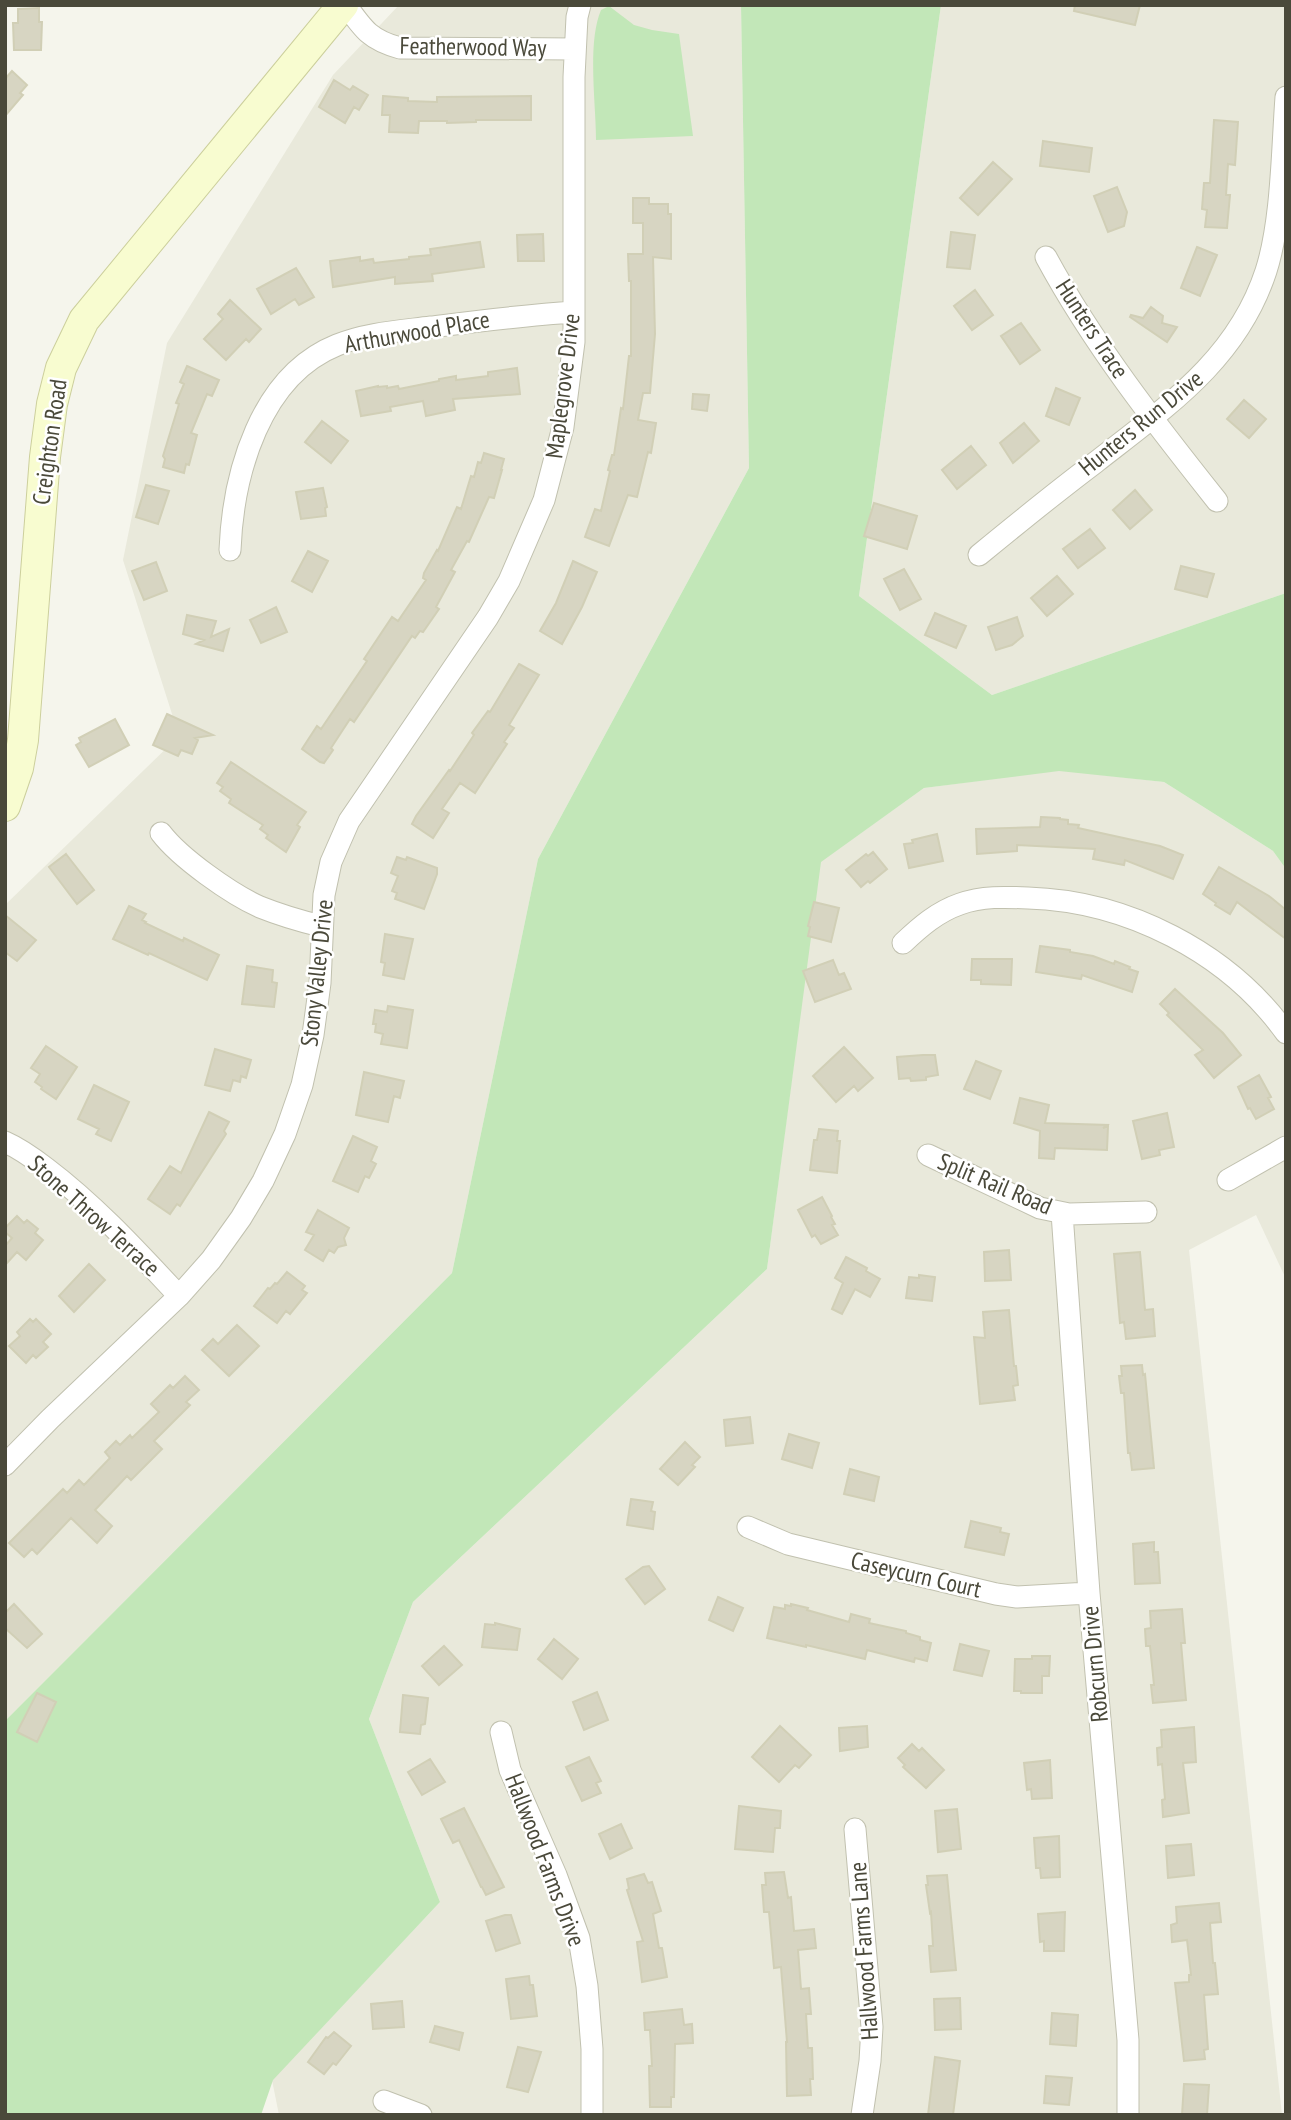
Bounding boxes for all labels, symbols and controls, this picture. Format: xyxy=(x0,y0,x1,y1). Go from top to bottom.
street label: Featherwood Way xyxy=(399,30,547,63)
street label: Hunters Trace xyxy=(1049,273,1136,384)
street label: Arthurwood Place xyxy=(342,303,492,360)
street label: Maplegrove Drive xyxy=(538,312,587,460)
street label: Hunters Run Drive xyxy=(1072,363,1209,482)
street label: Creighton Road xyxy=(25,377,74,507)
street label: Stony Valley Drive xyxy=(293,898,340,1048)
street label: Split Rail Road xyxy=(933,1146,1057,1221)
street label: Stone Throw Terrace xyxy=(22,1148,167,1283)
street label: Caseycurn Court xyxy=(848,1544,985,1605)
street label: Robcurn Drive xyxy=(1074,1605,1115,1723)
street label: Hallwood Farms Drive xyxy=(498,1769,593,1950)
street label: Hallwood Farms Lane xyxy=(842,1861,885,2041)

